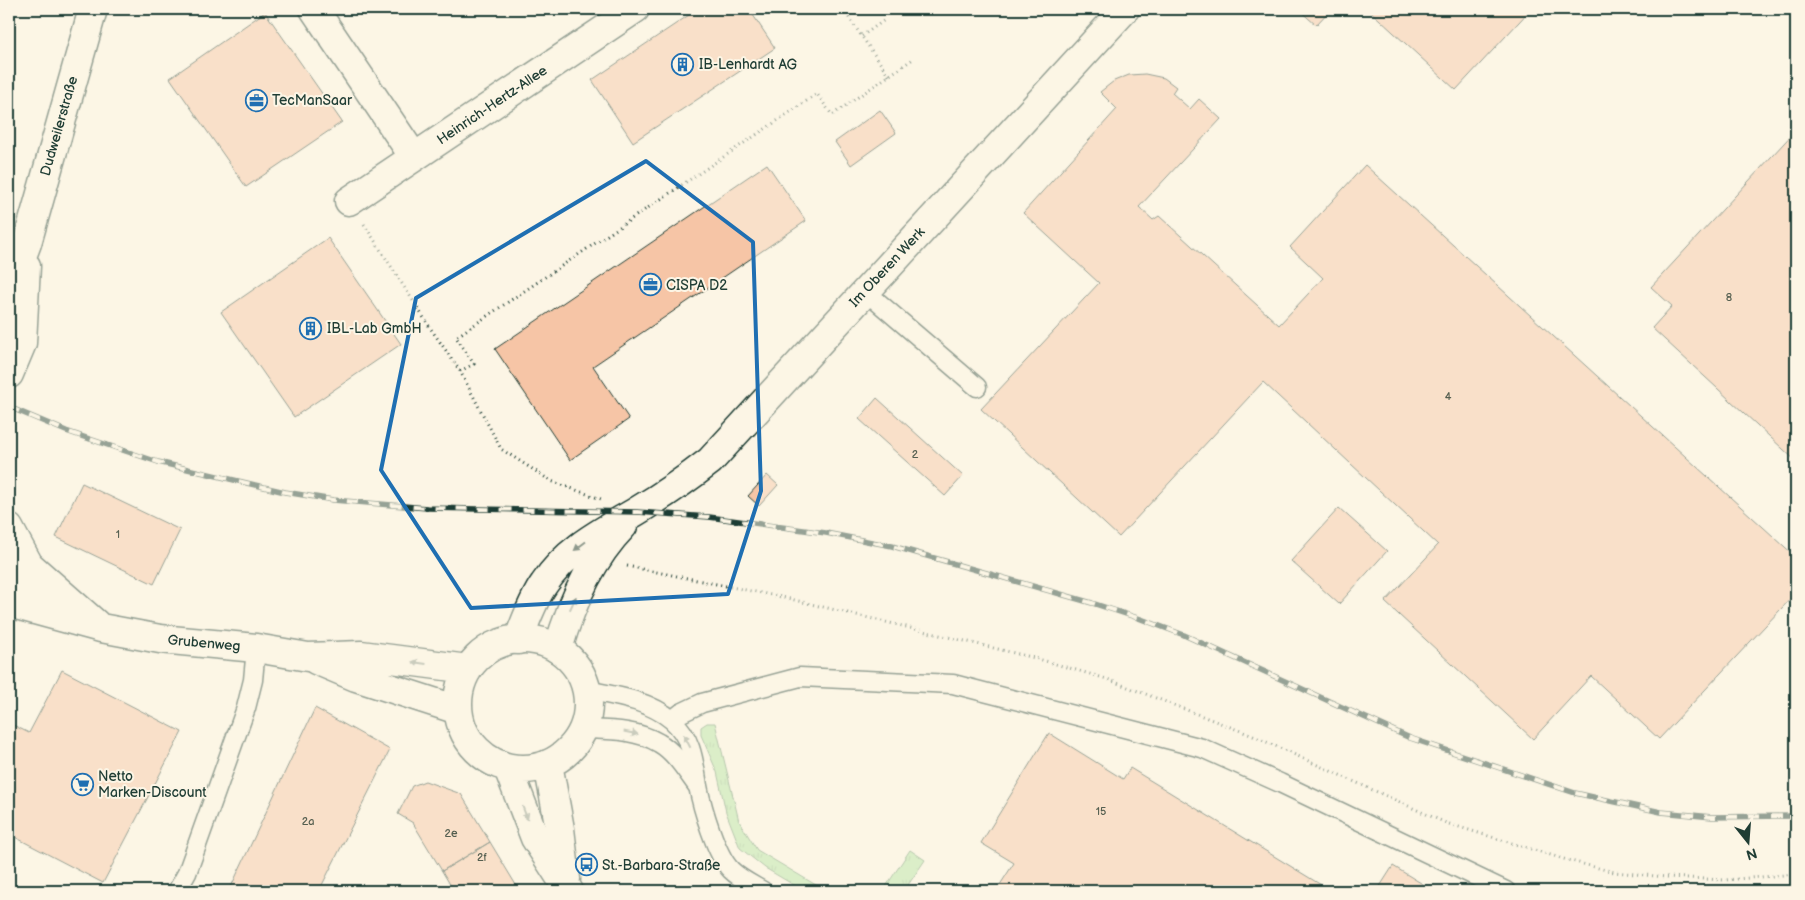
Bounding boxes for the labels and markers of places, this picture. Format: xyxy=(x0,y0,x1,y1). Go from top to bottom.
building icon: IB-Lenhardt AG xyxy=(671,52,695,76)
place label: IB-Lenhardt AG xyxy=(699,56,798,73)
office icon: TecManSaar xyxy=(244,88,268,112)
place label: TecManSaar xyxy=(272,92,353,109)
office icon: CISPA D2 xyxy=(638,273,662,297)
place label: CISPA D2 xyxy=(666,277,728,294)
building icon: IBL-Lab GmbH xyxy=(299,316,323,340)
place label: IBL-Lab GmbH xyxy=(327,320,422,337)
place label: Netto Marken-Discount xyxy=(98,768,207,801)
supermarket icon: Netto Marken-Discount xyxy=(70,772,94,796)
bus stop icon: St.-Barbara-Straße xyxy=(574,853,598,877)
place label: St.-Barbara-Straße xyxy=(602,857,720,874)

